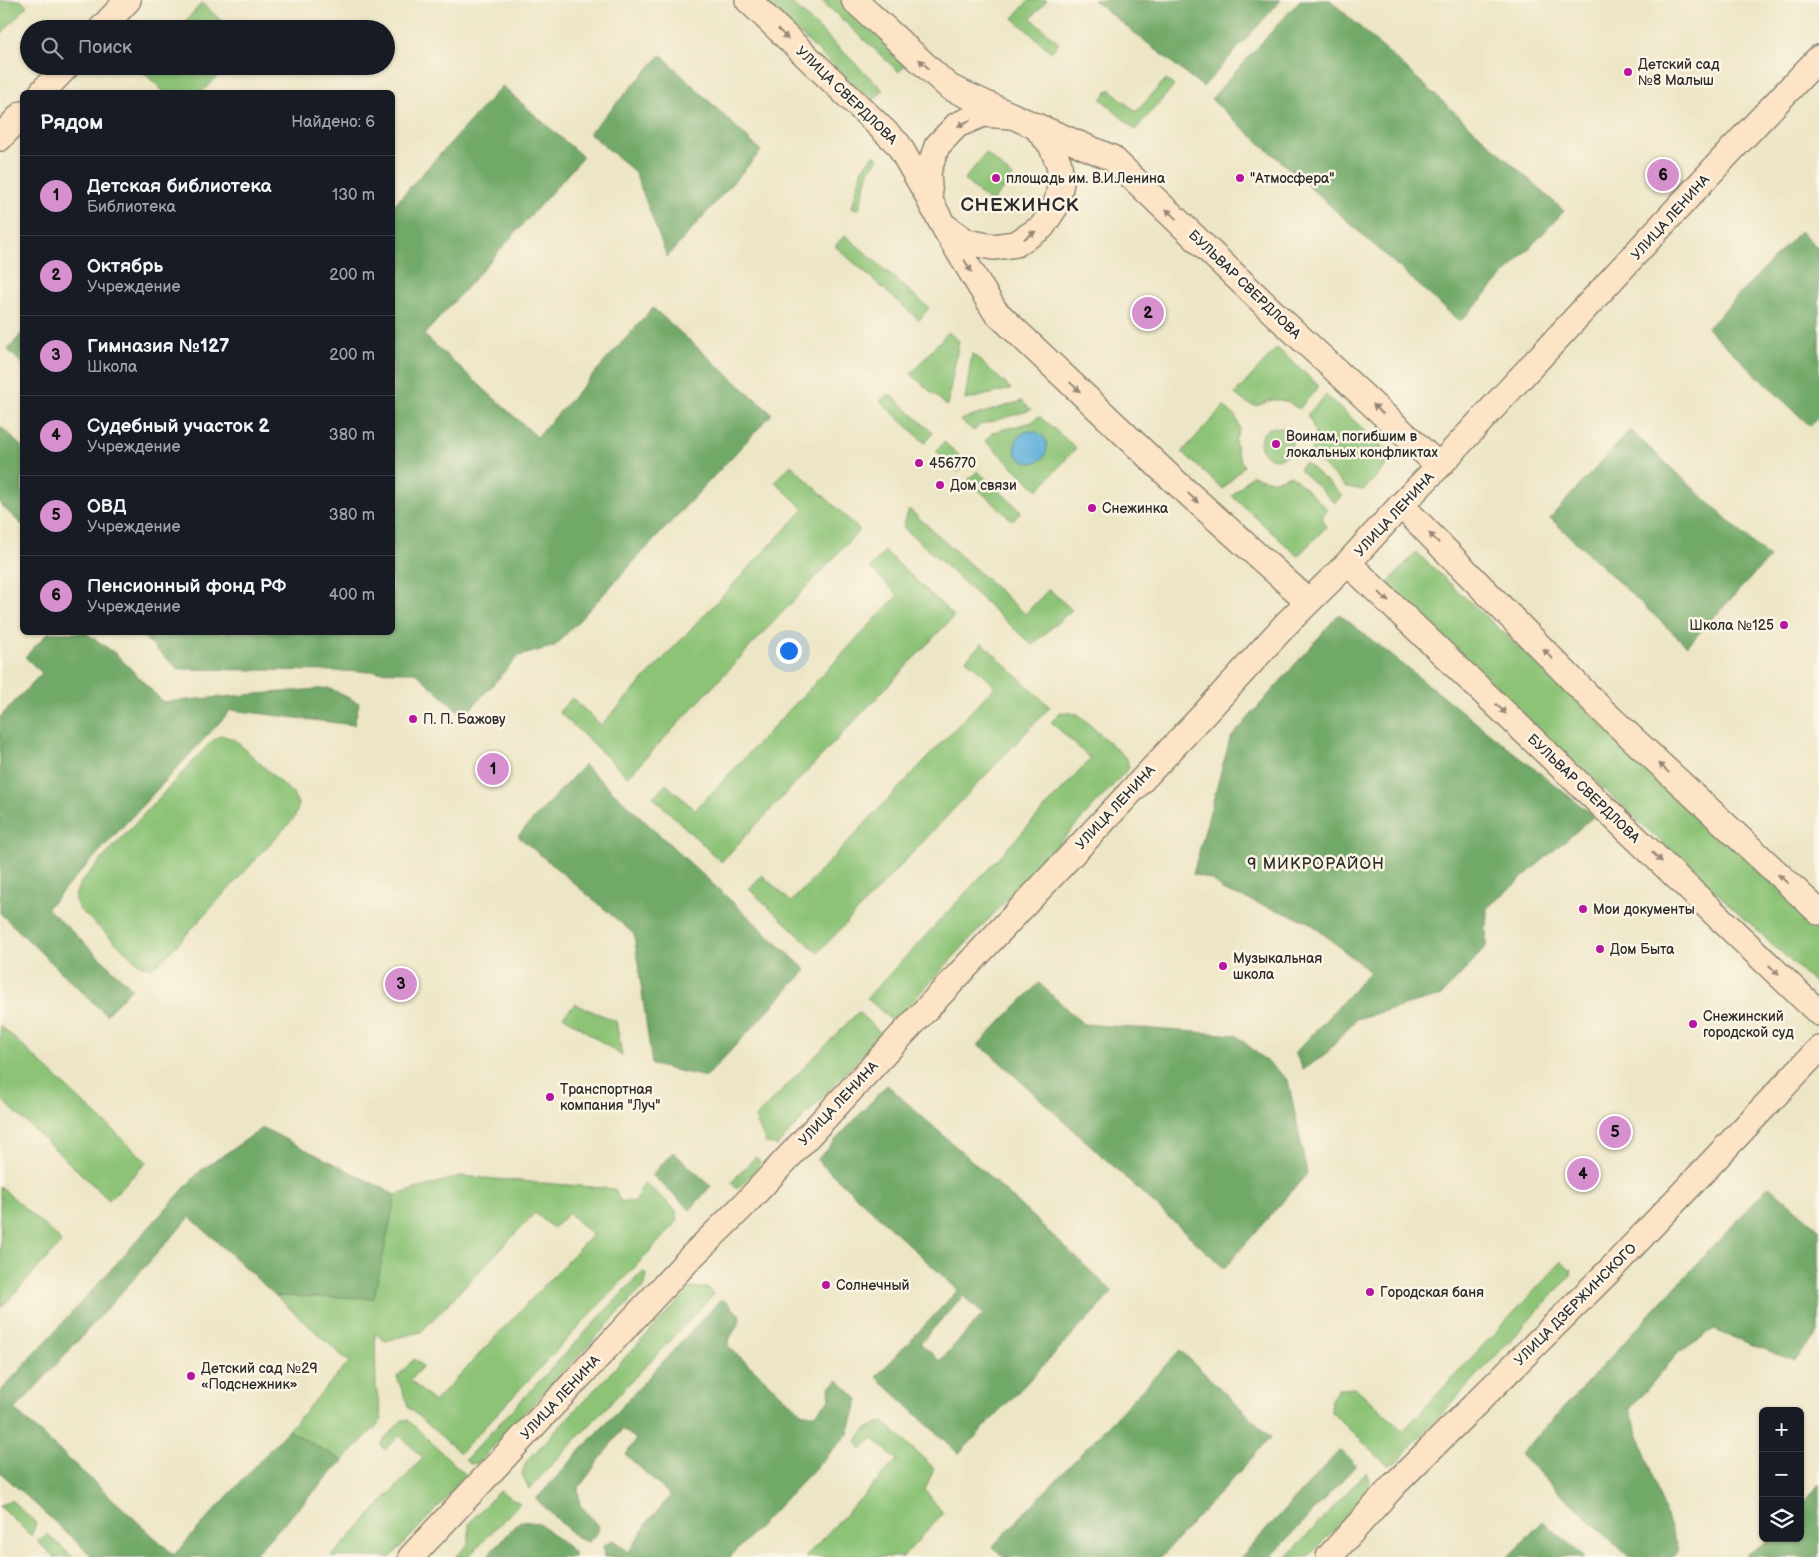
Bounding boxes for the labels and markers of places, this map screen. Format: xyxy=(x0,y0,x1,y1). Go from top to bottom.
place label: Детский сад №8 Малыш xyxy=(1638,56,1720,89)
marker: Детский сад №8 Малыш xyxy=(1622,66,1634,78)
pin: 6 xyxy=(1647,156,1679,194)
place label: площадь им. В.И.Ленина xyxy=(1006,170,1166,187)
place label: "Атмосфера" xyxy=(1250,170,1335,187)
marker: площадь им. В.И.Ленина xyxy=(990,172,1002,184)
marker: "Атмосфера" xyxy=(1234,172,1246,184)
pin: 2 xyxy=(1132,294,1164,332)
place label: Воинам, погибшим в локальных конфликтах xyxy=(1286,428,1438,461)
marker: Воинам, погибшим в локальных конфликтах xyxy=(1270,438,1282,450)
place label: 456770 xyxy=(929,455,976,472)
marker: 456770 xyxy=(913,457,925,469)
place label: Дом связи xyxy=(950,477,1017,494)
marker: Дом связи xyxy=(934,479,946,491)
place label: Снежинка xyxy=(1102,500,1169,517)
marker: Снежинка xyxy=(1086,502,1098,514)
place label: Школа №125 xyxy=(1689,617,1774,634)
marker: Школа №125 xyxy=(1778,619,1790,631)
place label: П. П. Бажову xyxy=(423,711,506,728)
marker: П. П. Бажову xyxy=(407,713,419,725)
pin: 1 xyxy=(477,750,509,788)
place label: Мои документы xyxy=(1593,901,1695,918)
marker: Мои документы xyxy=(1577,903,1589,915)
place label: Дом Быта xyxy=(1610,941,1675,958)
marker: Дом Быта xyxy=(1594,943,1606,955)
place label: Музыкальная школа xyxy=(1233,950,1323,983)
marker: Музыкальная школа xyxy=(1217,960,1229,972)
pin: 3 xyxy=(385,965,417,1003)
place label: Снежинский городской суд xyxy=(1703,1008,1794,1041)
marker: Снежинский городской суд xyxy=(1687,1018,1699,1030)
place label: Транспортная компания "Луч" xyxy=(560,1081,660,1114)
marker: Транспортная компания "Луч" xyxy=(544,1091,556,1103)
pin: 5 xyxy=(1599,1113,1631,1151)
pin: 4 xyxy=(1567,1155,1599,1193)
place label: Солнечный xyxy=(836,1277,910,1294)
marker: Солнечный xyxy=(820,1279,832,1291)
place label: Городская баня xyxy=(1380,1284,1484,1301)
marker: Городская баня xyxy=(1364,1286,1376,1298)
place label: Детский сад №29 «Подснежник» xyxy=(201,1360,318,1393)
marker: Детский сад №29 «Подснежник» xyxy=(185,1370,197,1382)

